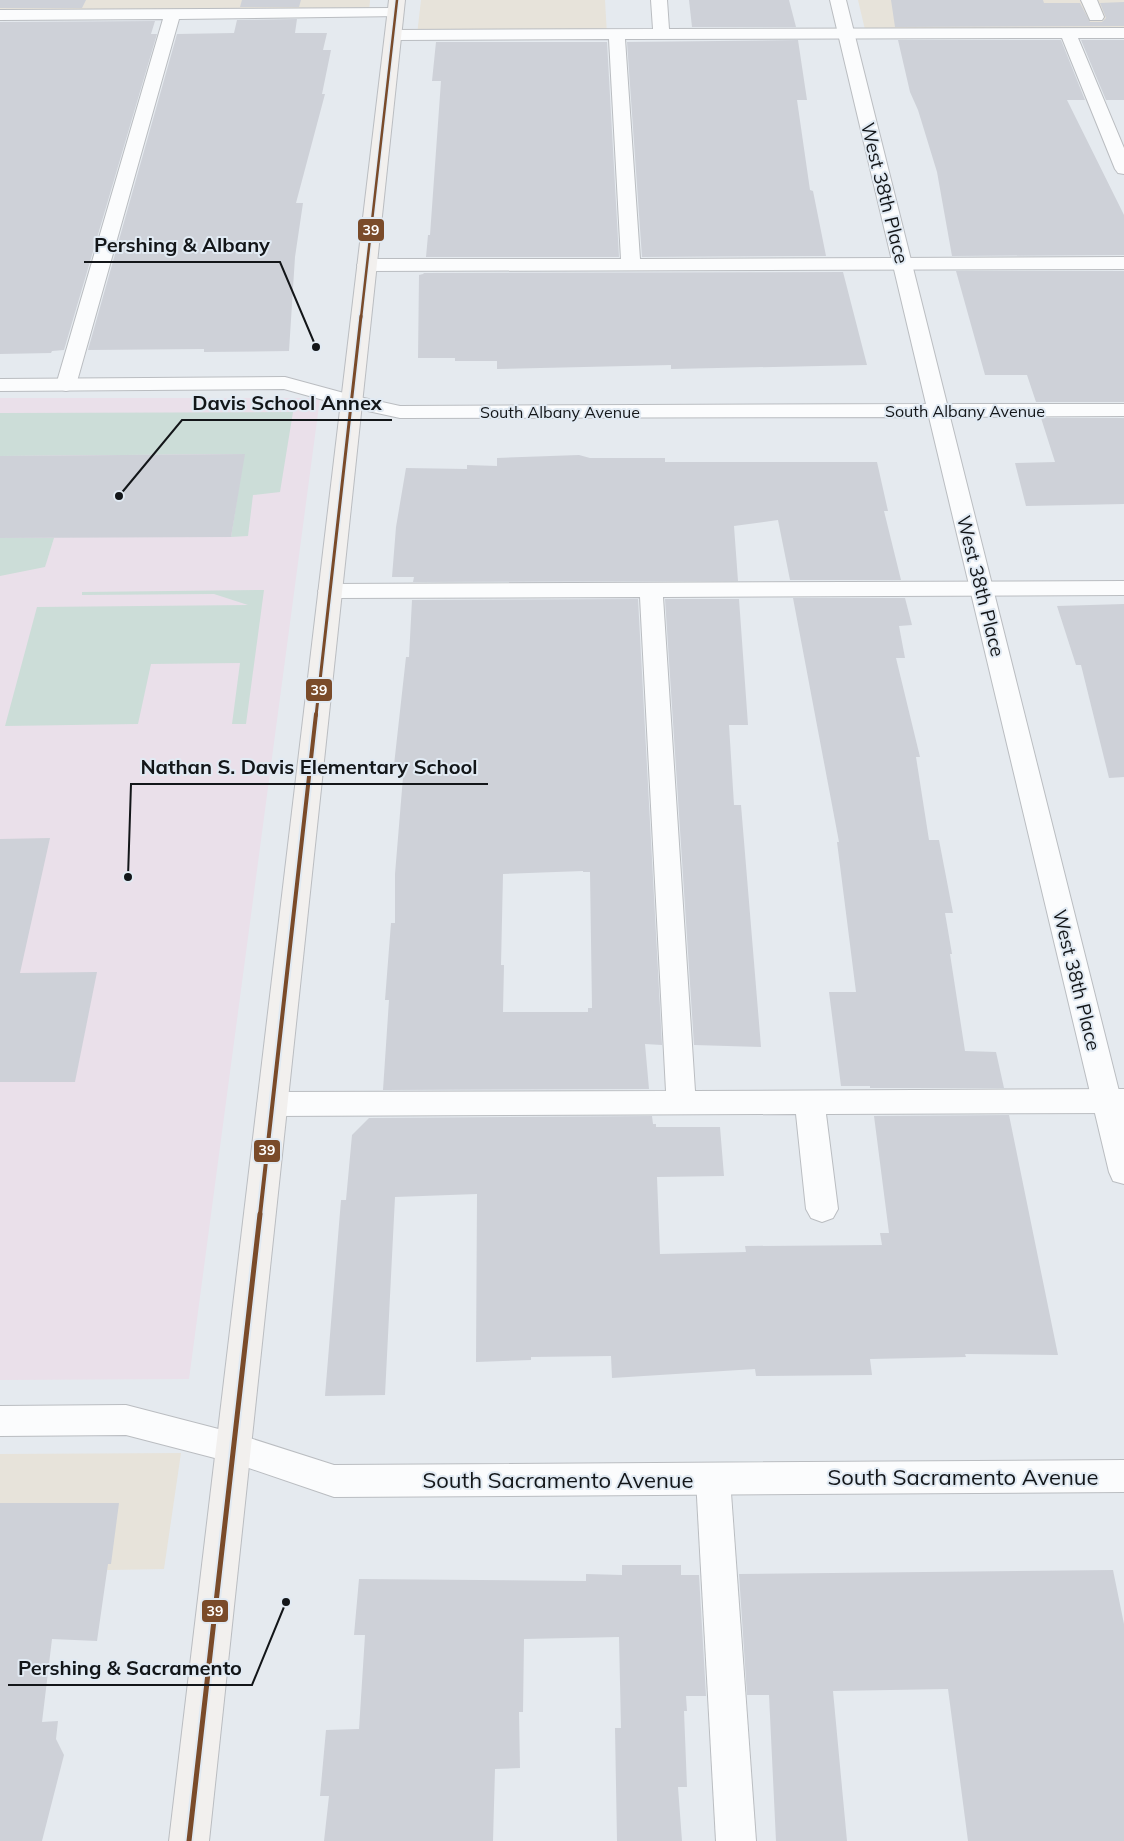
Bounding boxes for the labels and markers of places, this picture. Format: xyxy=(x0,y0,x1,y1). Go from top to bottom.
callout: Pershing & Albany xyxy=(84,227,280,262)
callout: Davis School Annex xyxy=(182,385,392,420)
callout: Nathan S. Davis Elementary School xyxy=(131,749,488,784)
callout: Pershing & Sacramento xyxy=(8,1650,252,1685)

